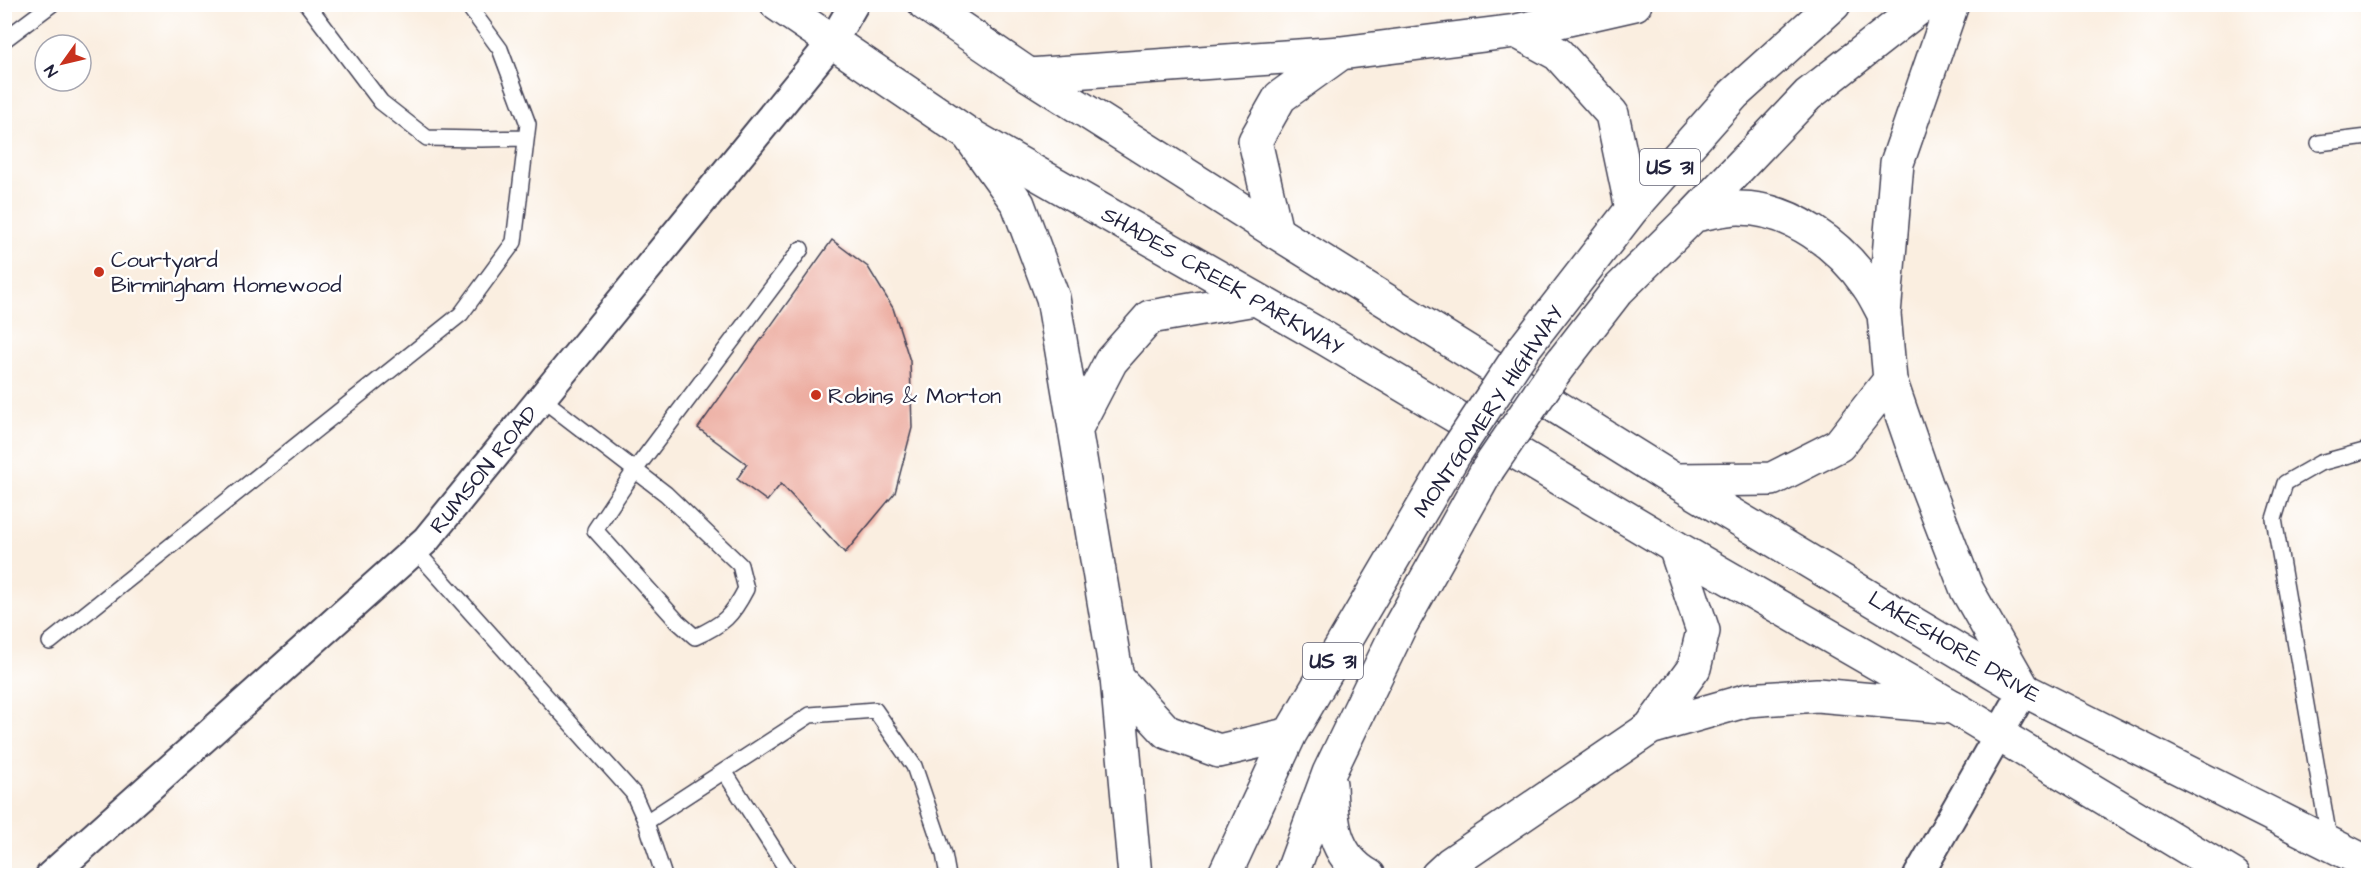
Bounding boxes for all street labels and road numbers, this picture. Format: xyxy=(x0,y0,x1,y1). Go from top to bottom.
road number: US 31 xyxy=(1640,149,1700,185)
street label: SHADES CREEK PARKWAY xyxy=(1095,199,1349,364)
street label: MONTGOMERY HIGHWAY xyxy=(1407,300,1572,524)
street label: RUMSON ROAD xyxy=(423,399,545,541)
street label: LAKESHORE DRIVE xyxy=(1862,584,2046,711)
road number: US 31 xyxy=(1303,643,1363,679)

